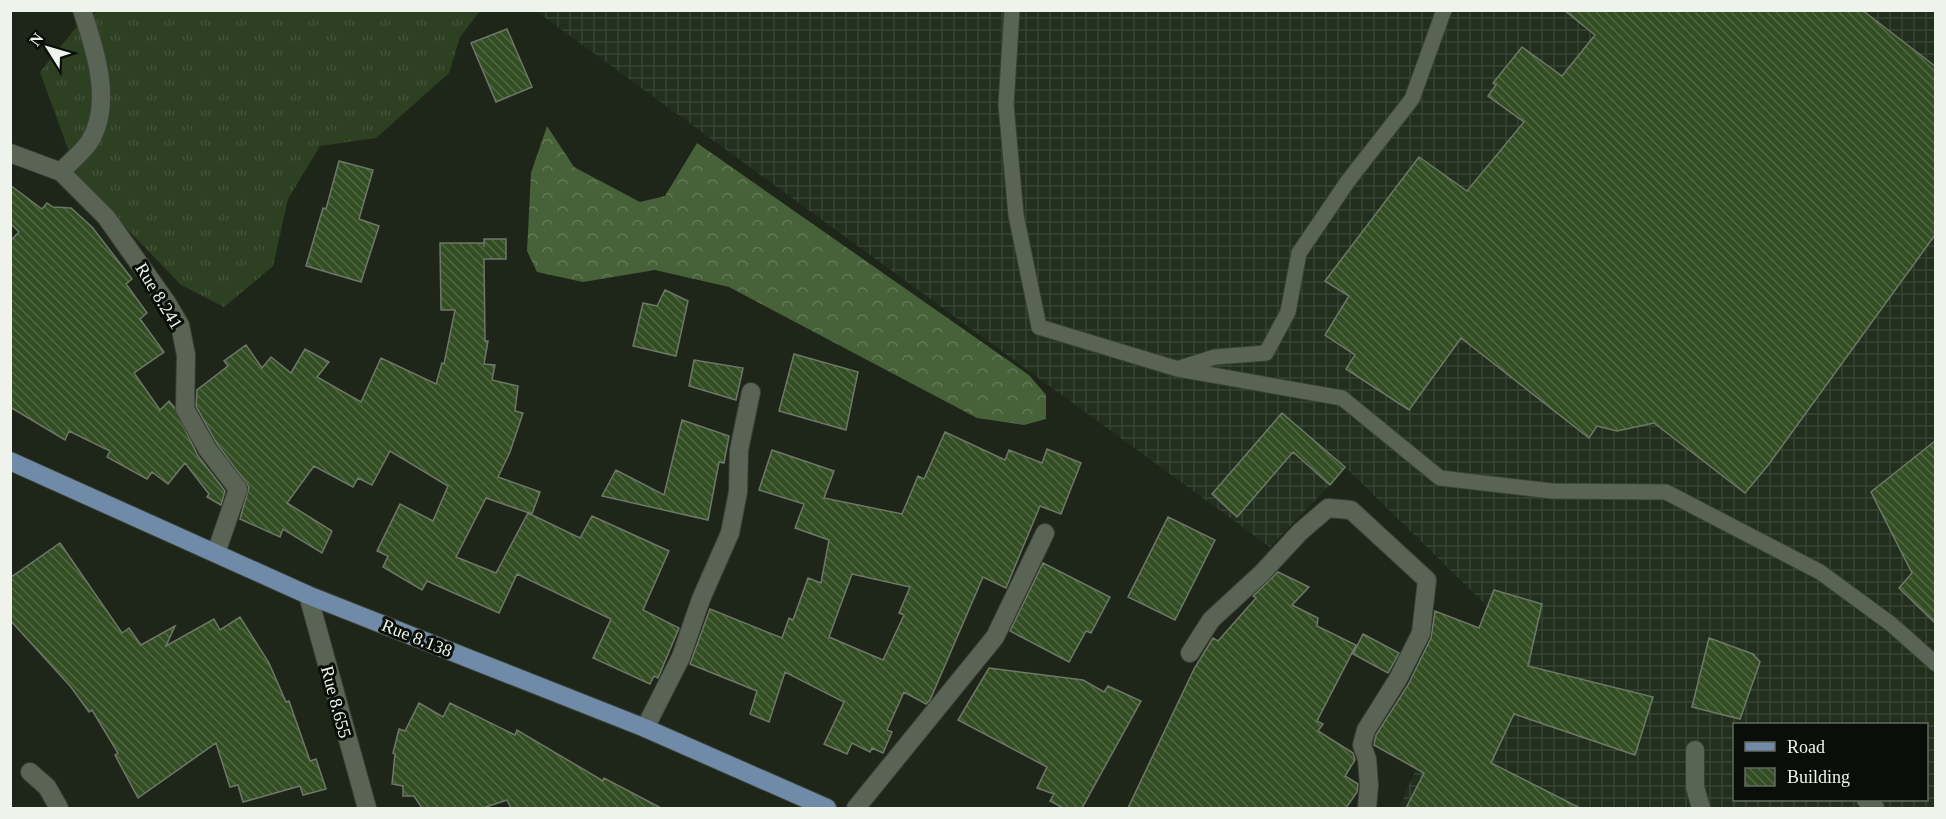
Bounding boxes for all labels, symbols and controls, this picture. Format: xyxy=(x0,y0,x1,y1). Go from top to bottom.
north arrow xyxy=(18,18,78,78)
text: N xyxy=(26,29,47,49)
street label: Rue 8.241 xyxy=(131,259,187,333)
street label: Rue 8.138 xyxy=(379,615,455,661)
street label: Rue 8.655 xyxy=(317,664,355,740)
legend xyxy=(1733,723,1928,801)
text: Road xyxy=(1787,737,1825,757)
text: Building xyxy=(1787,767,1850,787)

